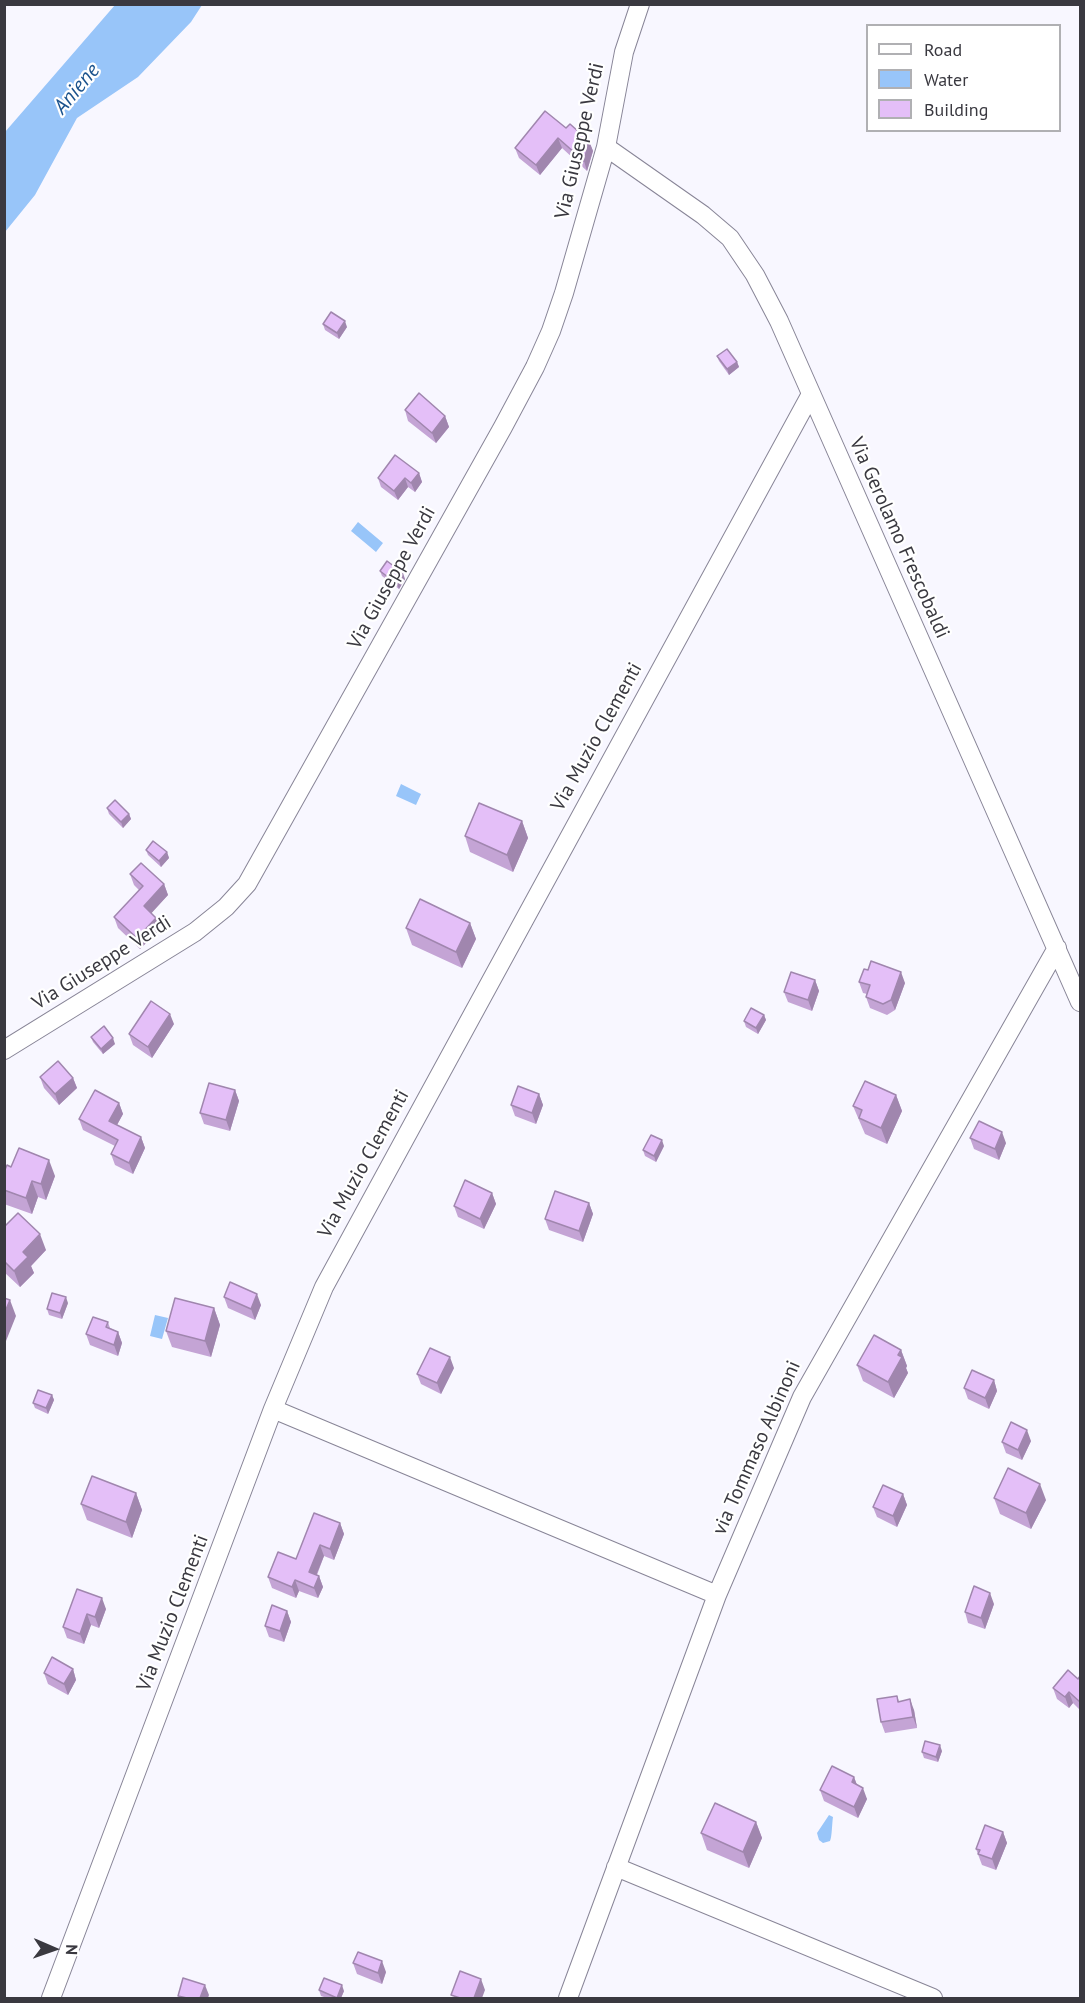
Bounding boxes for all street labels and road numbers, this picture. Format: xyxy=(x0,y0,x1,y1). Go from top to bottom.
street label: Via Giuseppe Verdi xyxy=(550,61,610,221)
street label: Via Gerolamo Frescobaldi xyxy=(844,434,954,642)
street label: Via Giuseppe Verdi xyxy=(343,502,441,654)
street label: Via Muzio Clementi xyxy=(546,659,648,815)
street label: Via Giuseppe Verdi xyxy=(28,911,176,1015)
street label: Via Muzio Clementi xyxy=(313,1086,415,1242)
street label: via Tommaso Albinoni xyxy=(708,1357,806,1539)
street label: Via Muzio Clementi xyxy=(132,1531,214,1695)

